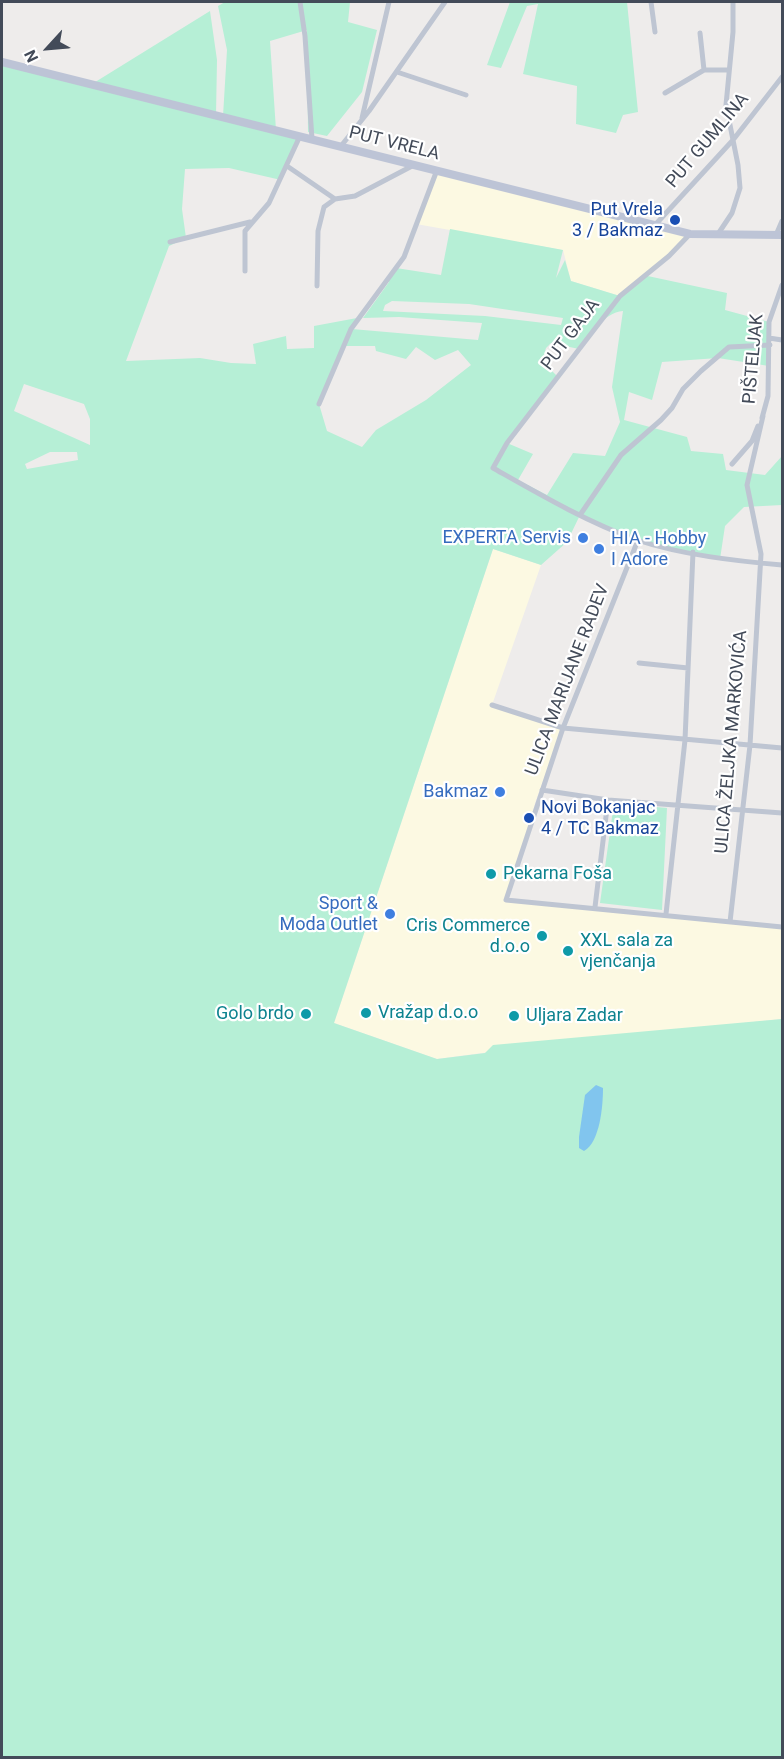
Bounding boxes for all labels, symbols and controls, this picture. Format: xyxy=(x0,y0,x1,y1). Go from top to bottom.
north arrow xyxy=(18,18,78,78)
text: N xyxy=(20,47,42,65)
street label: PUT GUMLINA xyxy=(662,89,754,193)
street label: PUT VRELA xyxy=(346,122,442,166)
place label: Put Vrela 3 / Bakmaz xyxy=(572,199,663,242)
marker: Put Vrela 3 / Bakmaz xyxy=(668,213,682,227)
street label: PUT GAJA xyxy=(537,295,605,375)
street label: PIŠTELJAK xyxy=(739,313,769,405)
place label: EXPERTA Servis xyxy=(442,527,571,549)
place label: HIA - Hobby I Adore xyxy=(611,528,706,570)
marker: EXPERTA Servis xyxy=(576,531,590,545)
marker: HIA - Hobby I Adore xyxy=(592,542,606,556)
street label: ULICA MARIJANE RADEV xyxy=(522,581,614,779)
street label: ULICA ŽELJKA MARKOVIĆA xyxy=(711,629,753,855)
place label: Bakmaz xyxy=(423,781,488,803)
marker: Bakmaz xyxy=(493,785,507,799)
place label: Novi Bokanjac 4 / TC Bakmaz xyxy=(541,797,659,840)
marker: Novi Bokanjac 4 / TC Bakmaz xyxy=(522,811,536,825)
place label: Pekarna Foša xyxy=(503,863,612,885)
marker: Pekarna Foša xyxy=(484,867,498,881)
place label: Sport & Moda Outlet xyxy=(280,893,378,936)
marker: Sport & Moda Outlet xyxy=(383,907,397,921)
place label: Cris Commerce d.o.o xyxy=(406,915,530,958)
marker: Cris Commerce d.o.o xyxy=(535,929,549,943)
place label: XXL sala za vjenčanja xyxy=(580,930,673,972)
marker: XXL sala za vjenčanja xyxy=(561,944,575,958)
place label: Vražap d.o.o xyxy=(378,1002,478,1024)
place label: Golo brdo xyxy=(216,1003,294,1025)
place label: Uljara Zadar xyxy=(526,1005,623,1027)
marker: Vražap d.o.o xyxy=(359,1006,373,1020)
marker: Golo brdo xyxy=(299,1007,313,1021)
marker: Uljara Zadar xyxy=(507,1009,521,1023)

